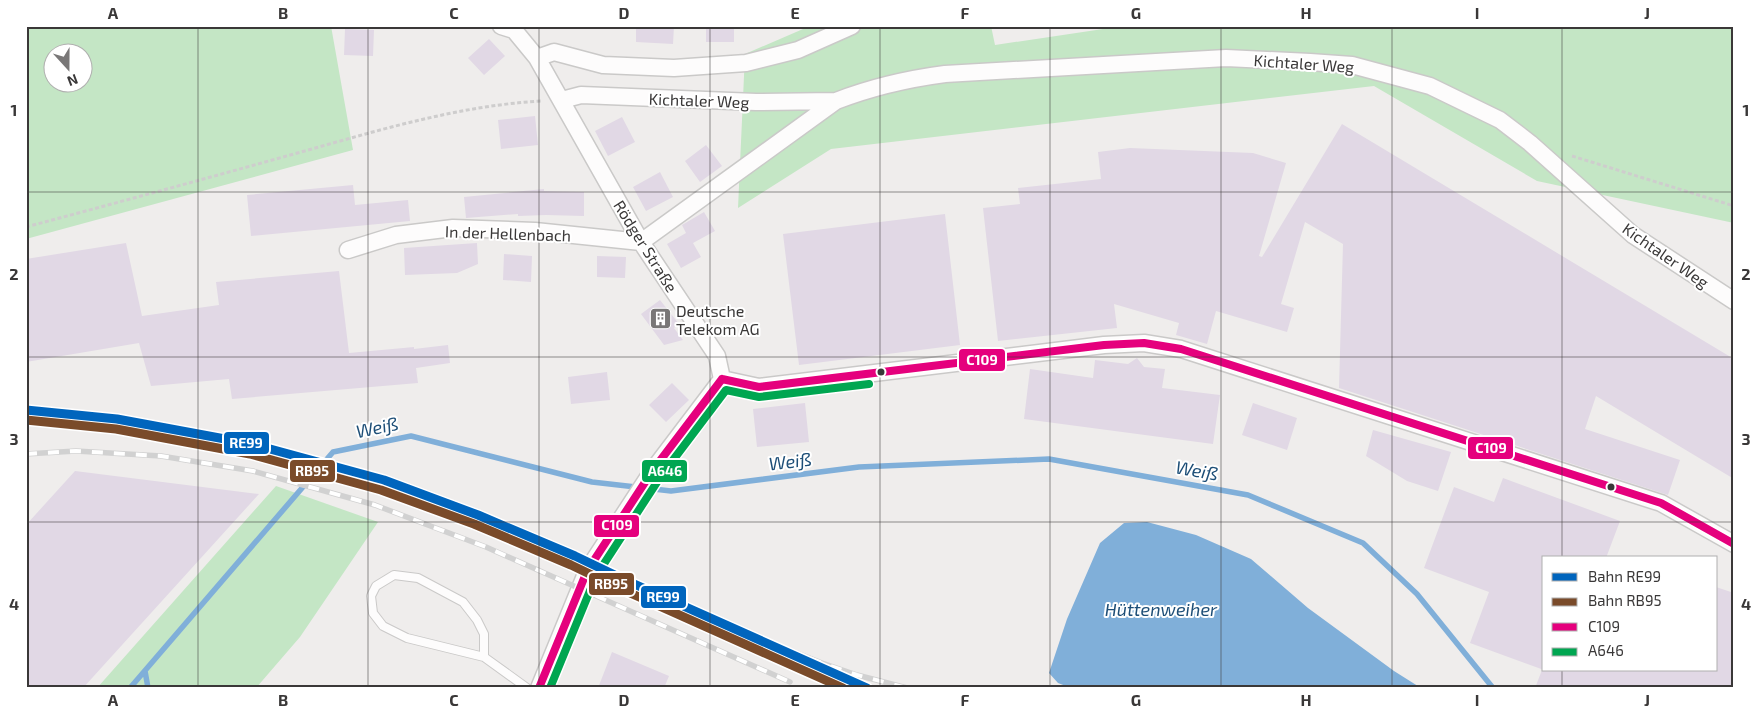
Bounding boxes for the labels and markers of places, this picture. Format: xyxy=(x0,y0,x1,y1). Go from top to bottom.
place label: Deutsche Telekom AG xyxy=(676,301,760,338)
building icon: Deutsche Telekom AG xyxy=(648,307,672,331)
unlabelled marker xyxy=(876,367,886,377)
unlabelled marker xyxy=(1606,482,1616,492)

